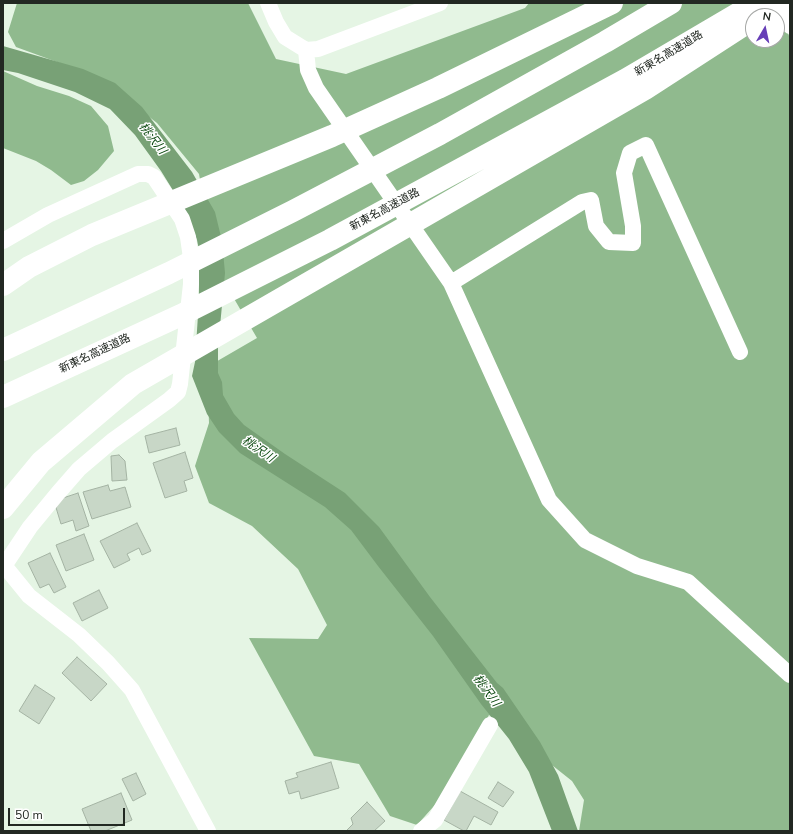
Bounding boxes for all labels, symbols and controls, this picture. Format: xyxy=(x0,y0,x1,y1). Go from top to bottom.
north arrow xyxy=(745,8,785,48)
text: N xyxy=(762,9,772,25)
street label: 新東名高速道路 xyxy=(633,29,705,79)
water label: 桃沢川 xyxy=(135,120,169,158)
street label: 新東名高速道路 xyxy=(348,186,422,234)
street label: 新東名高速道路 xyxy=(57,332,133,376)
water label: 桃沢川 xyxy=(239,434,277,466)
water label: 桃沢川 xyxy=(470,672,502,710)
scale bar xyxy=(10,800,127,826)
text: 50 m xyxy=(15,807,43,823)

